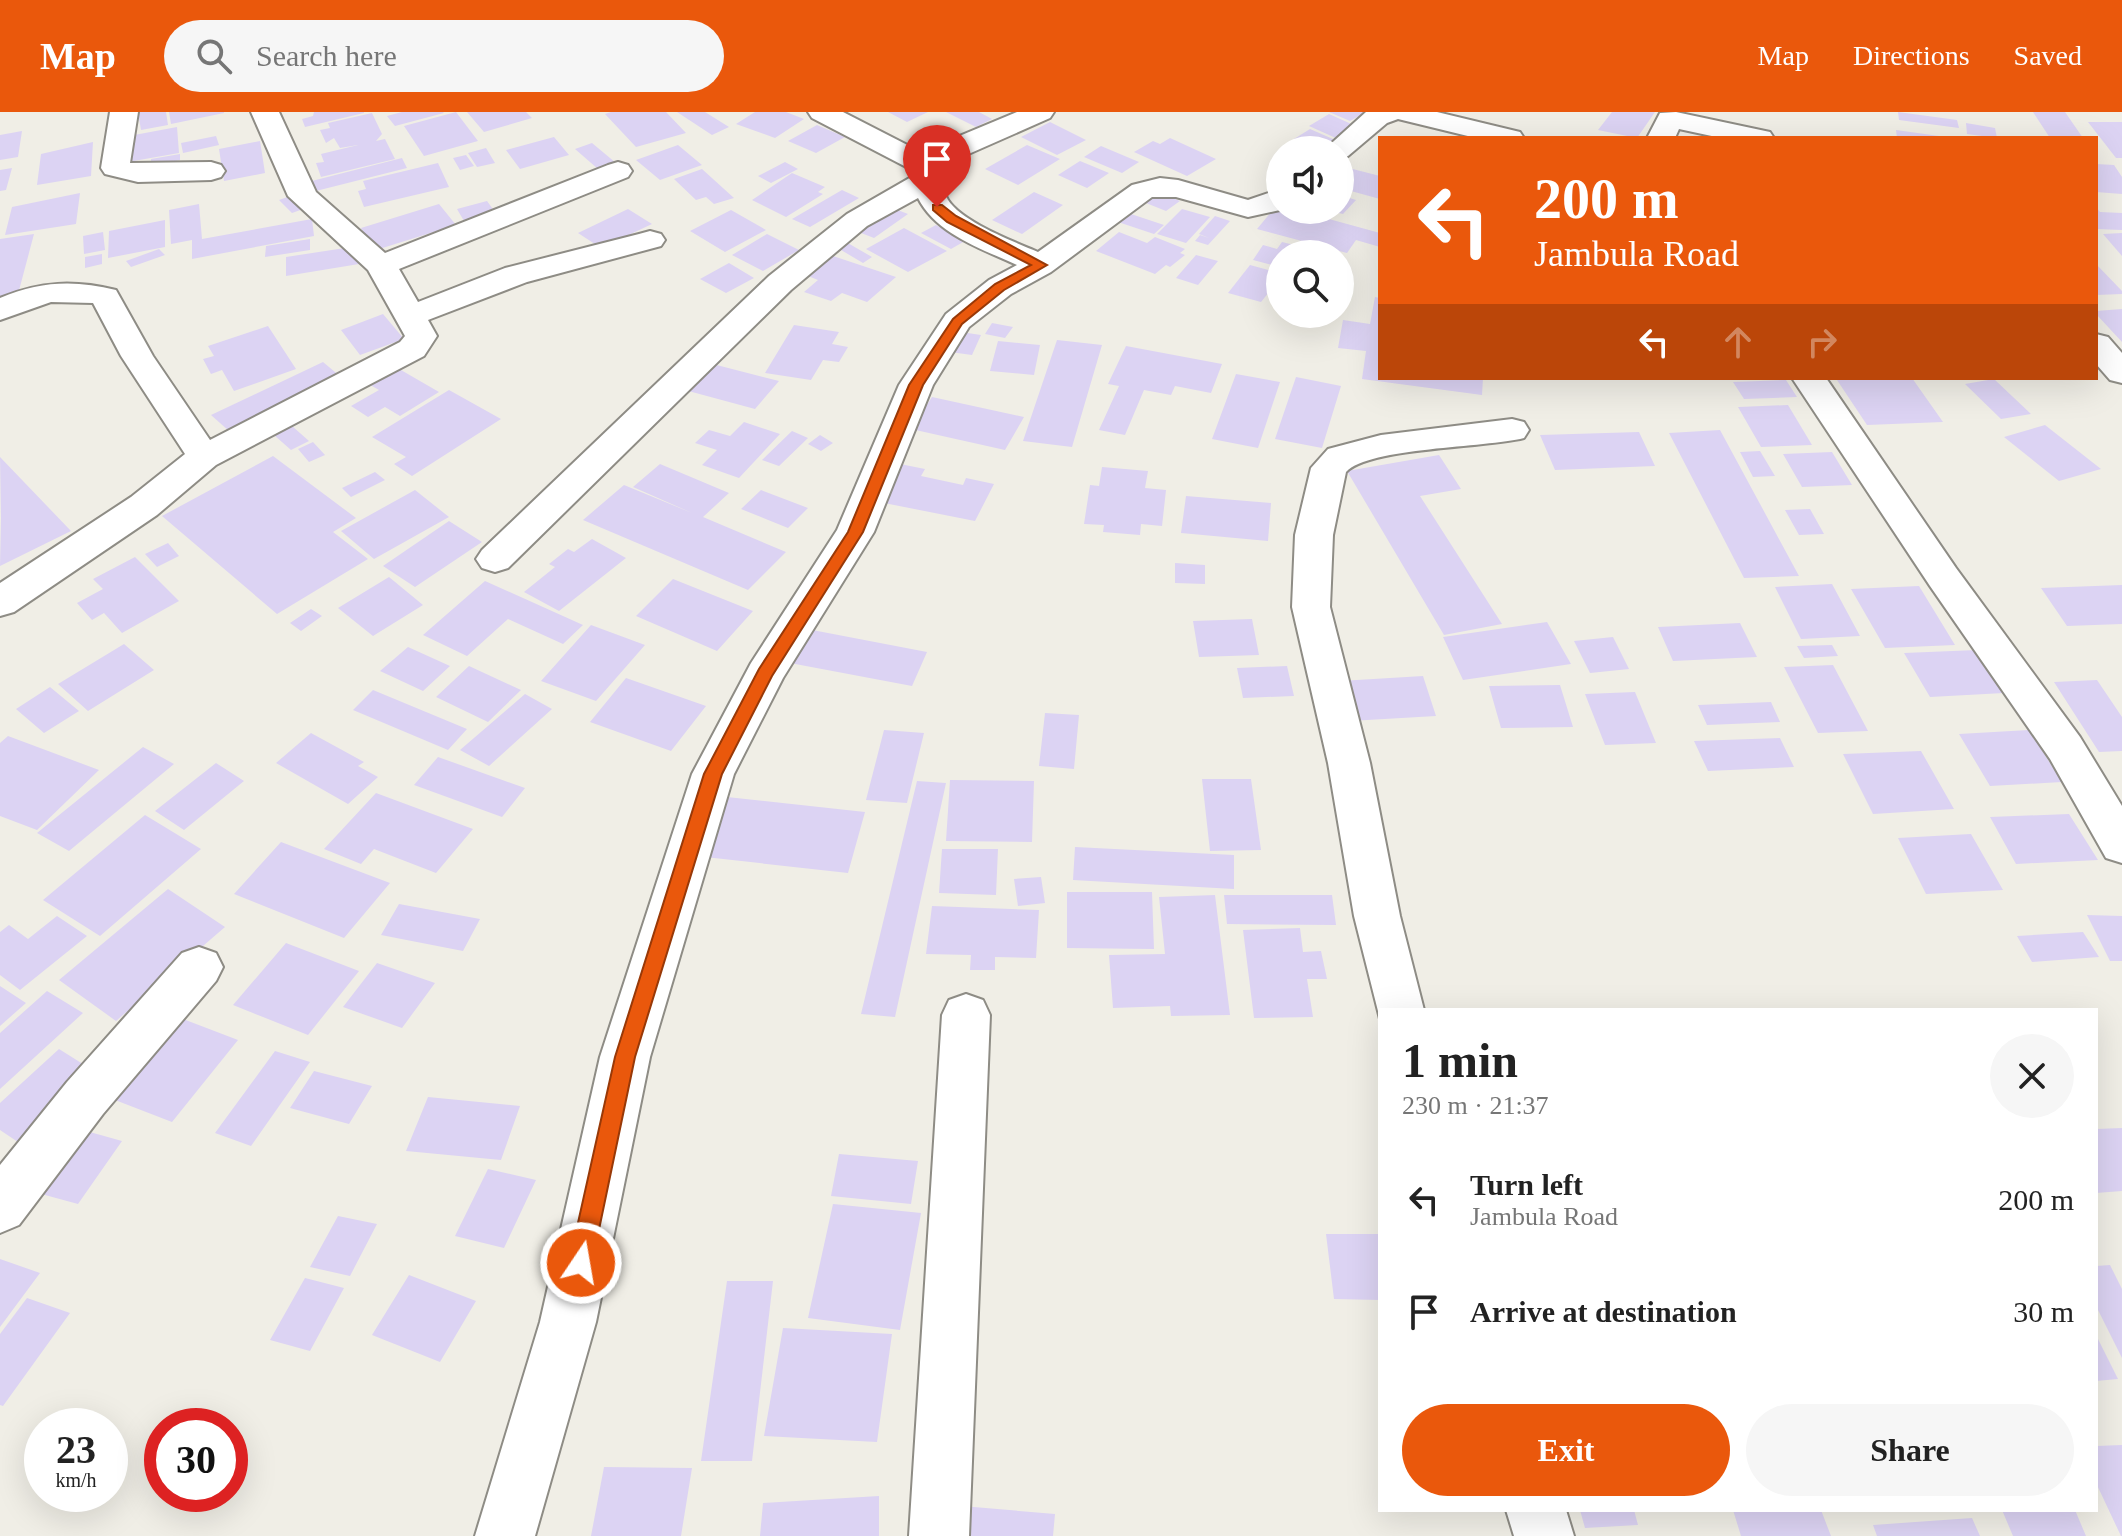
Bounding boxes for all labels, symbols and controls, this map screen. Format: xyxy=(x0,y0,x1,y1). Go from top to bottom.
search box xyxy=(164,20,724,92)
icon: search xyxy=(192,34,236,78)
text: Map xyxy=(40,35,116,77)
text: Search here xyxy=(256,39,397,72)
text: Map xyxy=(1758,40,1809,71)
text: Directions xyxy=(1853,40,1970,71)
text: Saved xyxy=(2014,40,2082,71)
pin xyxy=(903,125,971,207)
map controls xyxy=(1266,136,1354,328)
button: sound xyxy=(1266,136,1354,224)
icon: arrive xyxy=(915,137,959,181)
icon: left xyxy=(1402,168,1506,272)
text: 200 m xyxy=(1534,168,1679,230)
text: Jambula Road xyxy=(1534,234,1739,274)
button: search xyxy=(1266,240,1354,328)
icon: left xyxy=(1632,320,1676,364)
icon: ahead xyxy=(1716,320,1760,364)
icon: right xyxy=(1800,320,1844,364)
text: 1 min xyxy=(1402,1034,1518,1087)
button: close xyxy=(1990,1034,2074,1118)
text: 230 m · 21:37 xyxy=(1402,1091,1549,1120)
text: Turn left xyxy=(1470,1168,1583,1201)
icon: left xyxy=(1402,1178,1446,1222)
text: 200 m xyxy=(1998,1183,2074,1216)
text: Jambula Road xyxy=(1470,1202,1618,1231)
position arrow xyxy=(539,1221,623,1305)
icon: arrive xyxy=(1402,1290,1446,1334)
text: Arrive at destination xyxy=(1470,1295,1737,1328)
text: 30 m xyxy=(2013,1295,2074,1328)
button: Exit xyxy=(1402,1404,1730,1496)
button: Share xyxy=(1746,1404,2074,1496)
speed limit sign: 30 xyxy=(144,1408,248,1512)
text: 23 xyxy=(56,1427,96,1472)
text: km/h xyxy=(55,1469,97,1491)

